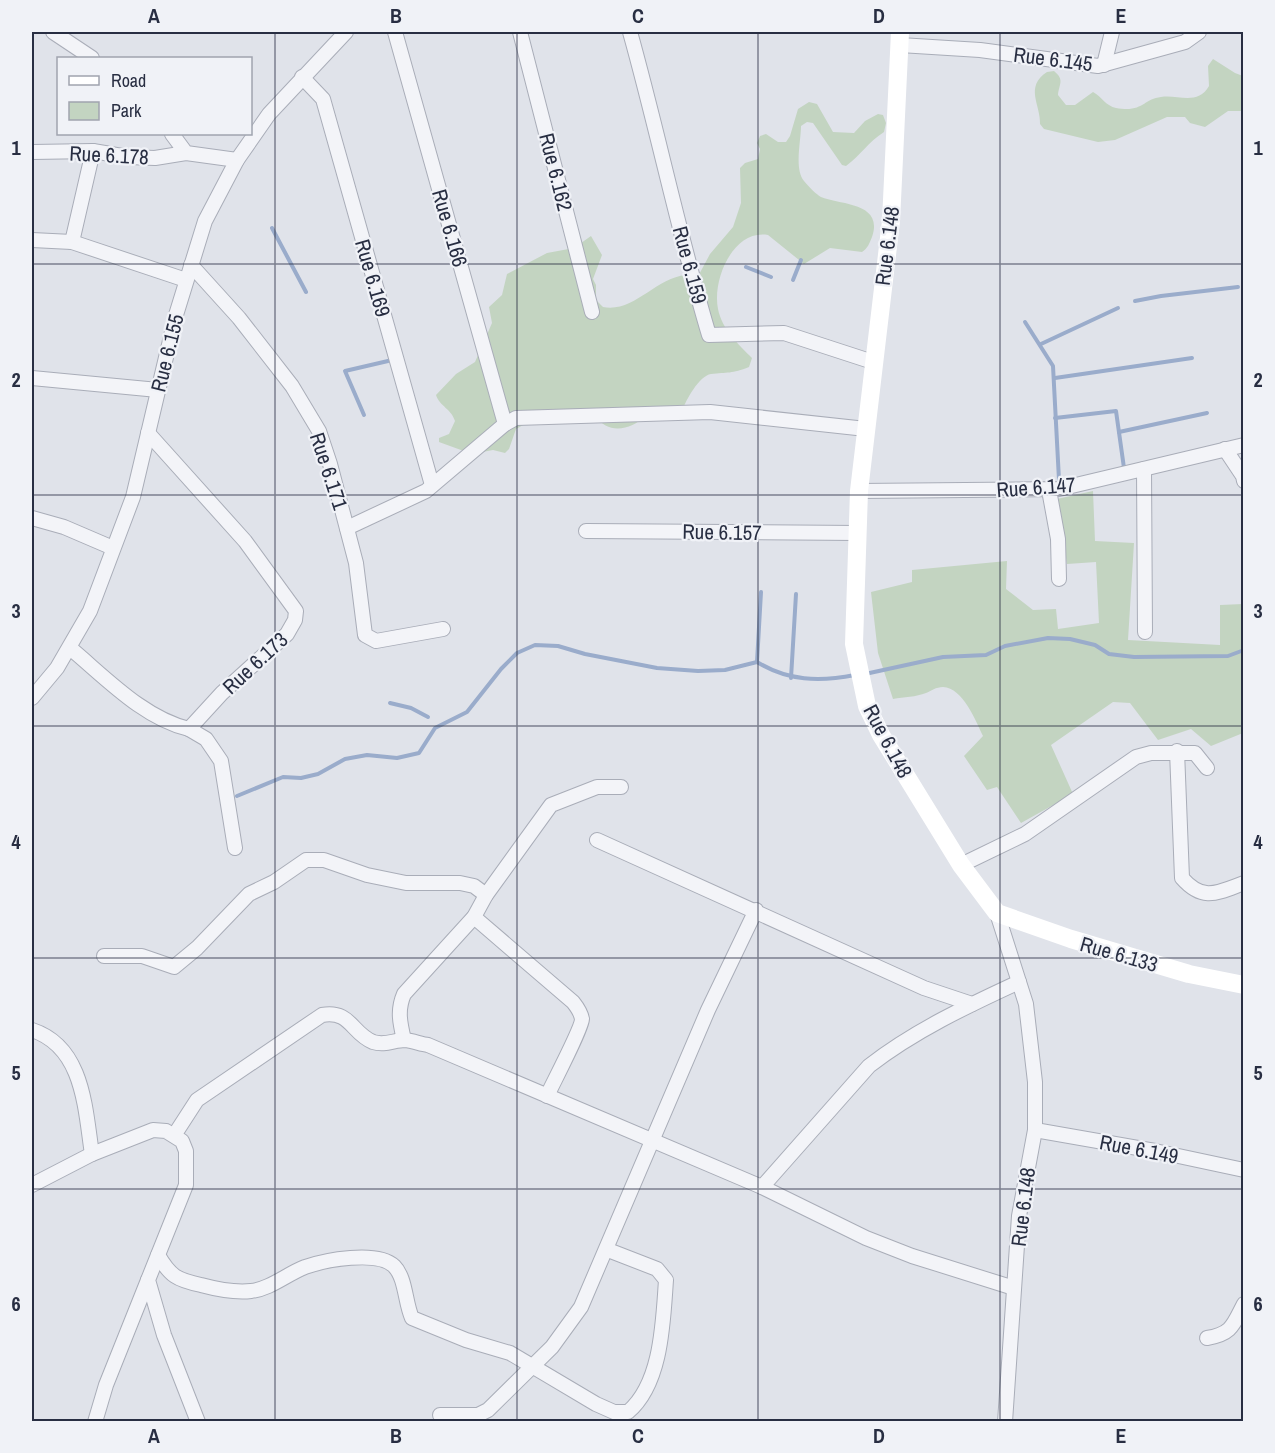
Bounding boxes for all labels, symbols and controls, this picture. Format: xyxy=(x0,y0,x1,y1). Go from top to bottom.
text: A xyxy=(148,2,160,29)
text: B xyxy=(390,2,402,29)
text: C xyxy=(632,2,644,29)
text: D xyxy=(873,2,885,29)
text: E xyxy=(1116,2,1127,29)
street label: Rue 6.145 xyxy=(1012,40,1094,78)
legend xyxy=(57,57,252,135)
text: Road xyxy=(111,68,146,93)
text: Park xyxy=(111,98,142,123)
street label: Rue 6.162 xyxy=(532,130,580,214)
text: 1 xyxy=(11,134,21,161)
text: 1 xyxy=(1253,134,1263,161)
street label: Rue 6.178 xyxy=(69,138,149,172)
street label: Rue 6.166 xyxy=(425,186,475,270)
street label: Rue 6.148 xyxy=(868,205,906,287)
street label: Rue 6.159 xyxy=(666,223,714,307)
street label: Rue 6.169 xyxy=(348,236,398,320)
street label: Rue 6.155 xyxy=(143,311,191,395)
text: 2 xyxy=(11,366,21,393)
text: 2 xyxy=(1253,366,1263,393)
street label: Rue 6.171 xyxy=(303,429,355,514)
street label: Rue 6.147 xyxy=(995,470,1077,504)
street label: Rue 6.157 xyxy=(682,517,762,547)
text: 3 xyxy=(11,597,21,624)
text: 3 xyxy=(1253,597,1263,624)
street label: Rue 6.173 xyxy=(216,625,294,701)
street label: Rue 6.148 xyxy=(857,699,919,783)
text: 4 xyxy=(11,828,21,855)
text: 4 xyxy=(1253,828,1263,855)
street label: Rue 6.133 xyxy=(1077,929,1161,979)
text: 5 xyxy=(11,1059,21,1086)
text: 5 xyxy=(1253,1059,1263,1086)
street label: Rue 6.149 xyxy=(1097,1127,1181,1171)
street label: Rue 6.148 xyxy=(1004,1166,1042,1248)
text: 6 xyxy=(11,1290,21,1317)
text: 6 xyxy=(1253,1290,1263,1317)
text: A xyxy=(148,1422,160,1449)
text: B xyxy=(390,1422,402,1449)
text: C xyxy=(632,1422,644,1449)
text: D xyxy=(873,1422,885,1449)
text: E xyxy=(1116,1422,1127,1449)

